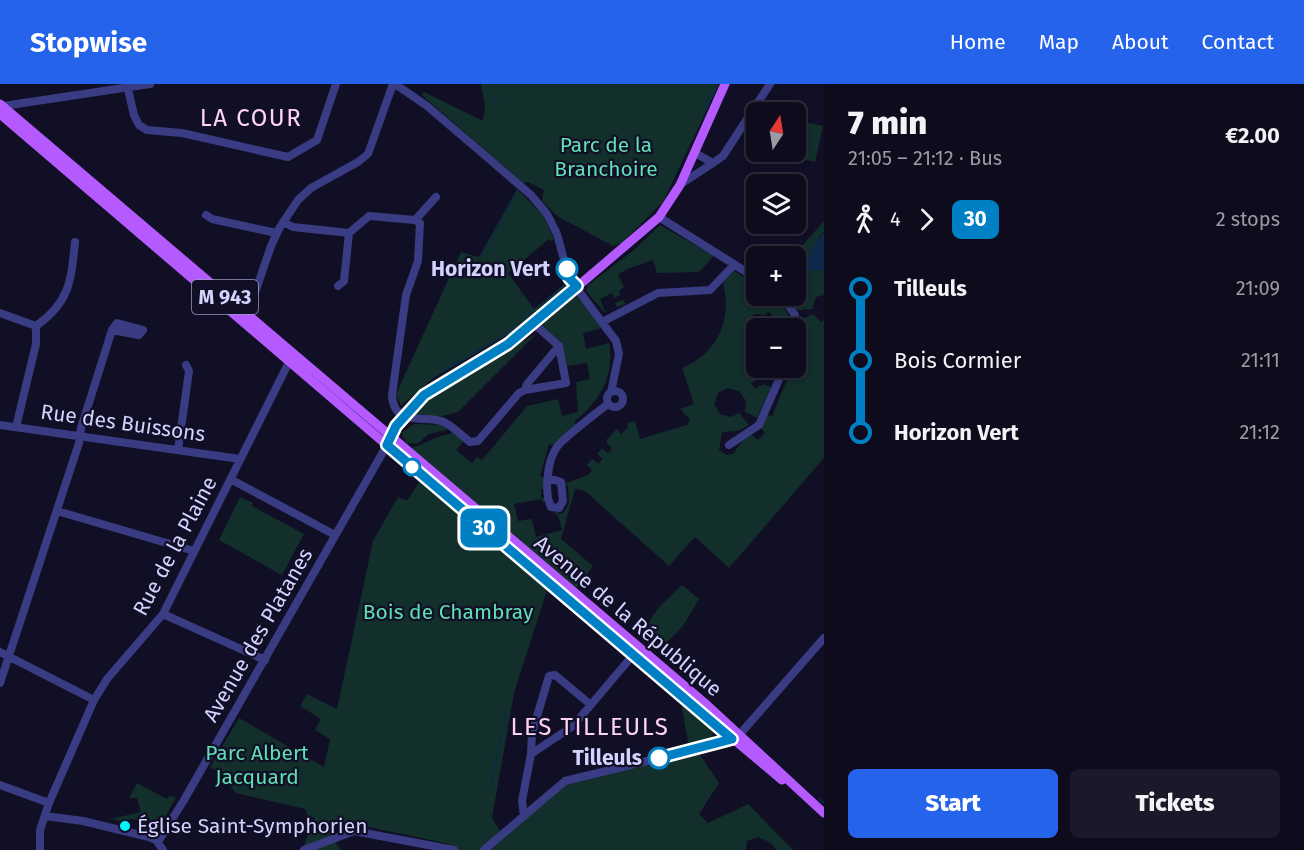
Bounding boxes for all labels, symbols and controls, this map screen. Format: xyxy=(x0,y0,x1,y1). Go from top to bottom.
text: Stopwise xyxy=(30,26,147,59)
text: Home xyxy=(950,29,1006,55)
text: Map xyxy=(1039,29,1079,55)
text: About xyxy=(1112,29,1169,55)
text: Contact xyxy=(1202,29,1274,55)
north arrow xyxy=(746,102,806,162)
map controls xyxy=(746,102,806,378)
text: 7 min xyxy=(848,103,927,143)
district label: LA COUR xyxy=(200,104,302,132)
text: €2.00 xyxy=(1225,122,1280,149)
park label: Parc de la Branchoire xyxy=(554,132,658,182)
text: 21:05 – 21:12 · Bus xyxy=(848,146,1002,170)
button: layers xyxy=(746,174,806,234)
icon: walk xyxy=(848,203,881,236)
icon: forward xyxy=(910,203,943,236)
text: 30 xyxy=(964,206,987,232)
text: 4 xyxy=(890,207,901,231)
text: 2 stops xyxy=(1216,207,1280,231)
button: + xyxy=(746,246,806,306)
place label: Horizon Vert xyxy=(431,256,551,282)
marker: Horizon Vert xyxy=(556,258,578,280)
text: Tilleuls xyxy=(894,275,967,302)
text: 21:09 xyxy=(1236,276,1280,300)
road number: M 943 xyxy=(192,280,258,314)
button: − xyxy=(746,318,806,378)
text: Bois Cormier xyxy=(894,347,1021,374)
text: 21:11 xyxy=(1241,348,1280,372)
street label: Rue des Buissons xyxy=(39,399,207,447)
text: Horizon Vert xyxy=(894,419,1019,446)
text: 21:12 xyxy=(1239,420,1280,444)
unlabelled marker xyxy=(403,458,421,476)
street label: Rue de la Plaine xyxy=(127,472,223,620)
line badge: 30 xyxy=(457,508,511,548)
text: 30 xyxy=(472,515,496,541)
street label: Avenue de la République xyxy=(529,530,727,702)
street label: Avenue des Platanes xyxy=(198,543,318,727)
park label: Bois de Chambray xyxy=(363,599,534,625)
district label: LES TILLEULS xyxy=(511,713,669,741)
park label: Parc Albert Jacquard xyxy=(205,740,309,790)
place label: Tilleuls xyxy=(572,745,642,771)
marker: Tilleuls xyxy=(648,747,670,769)
button: Start xyxy=(848,769,1058,838)
button: Tickets xyxy=(1070,769,1280,838)
place label: Église Saint-Symphorien xyxy=(137,813,367,839)
marker: Église Saint-Symphorien xyxy=(118,819,132,833)

